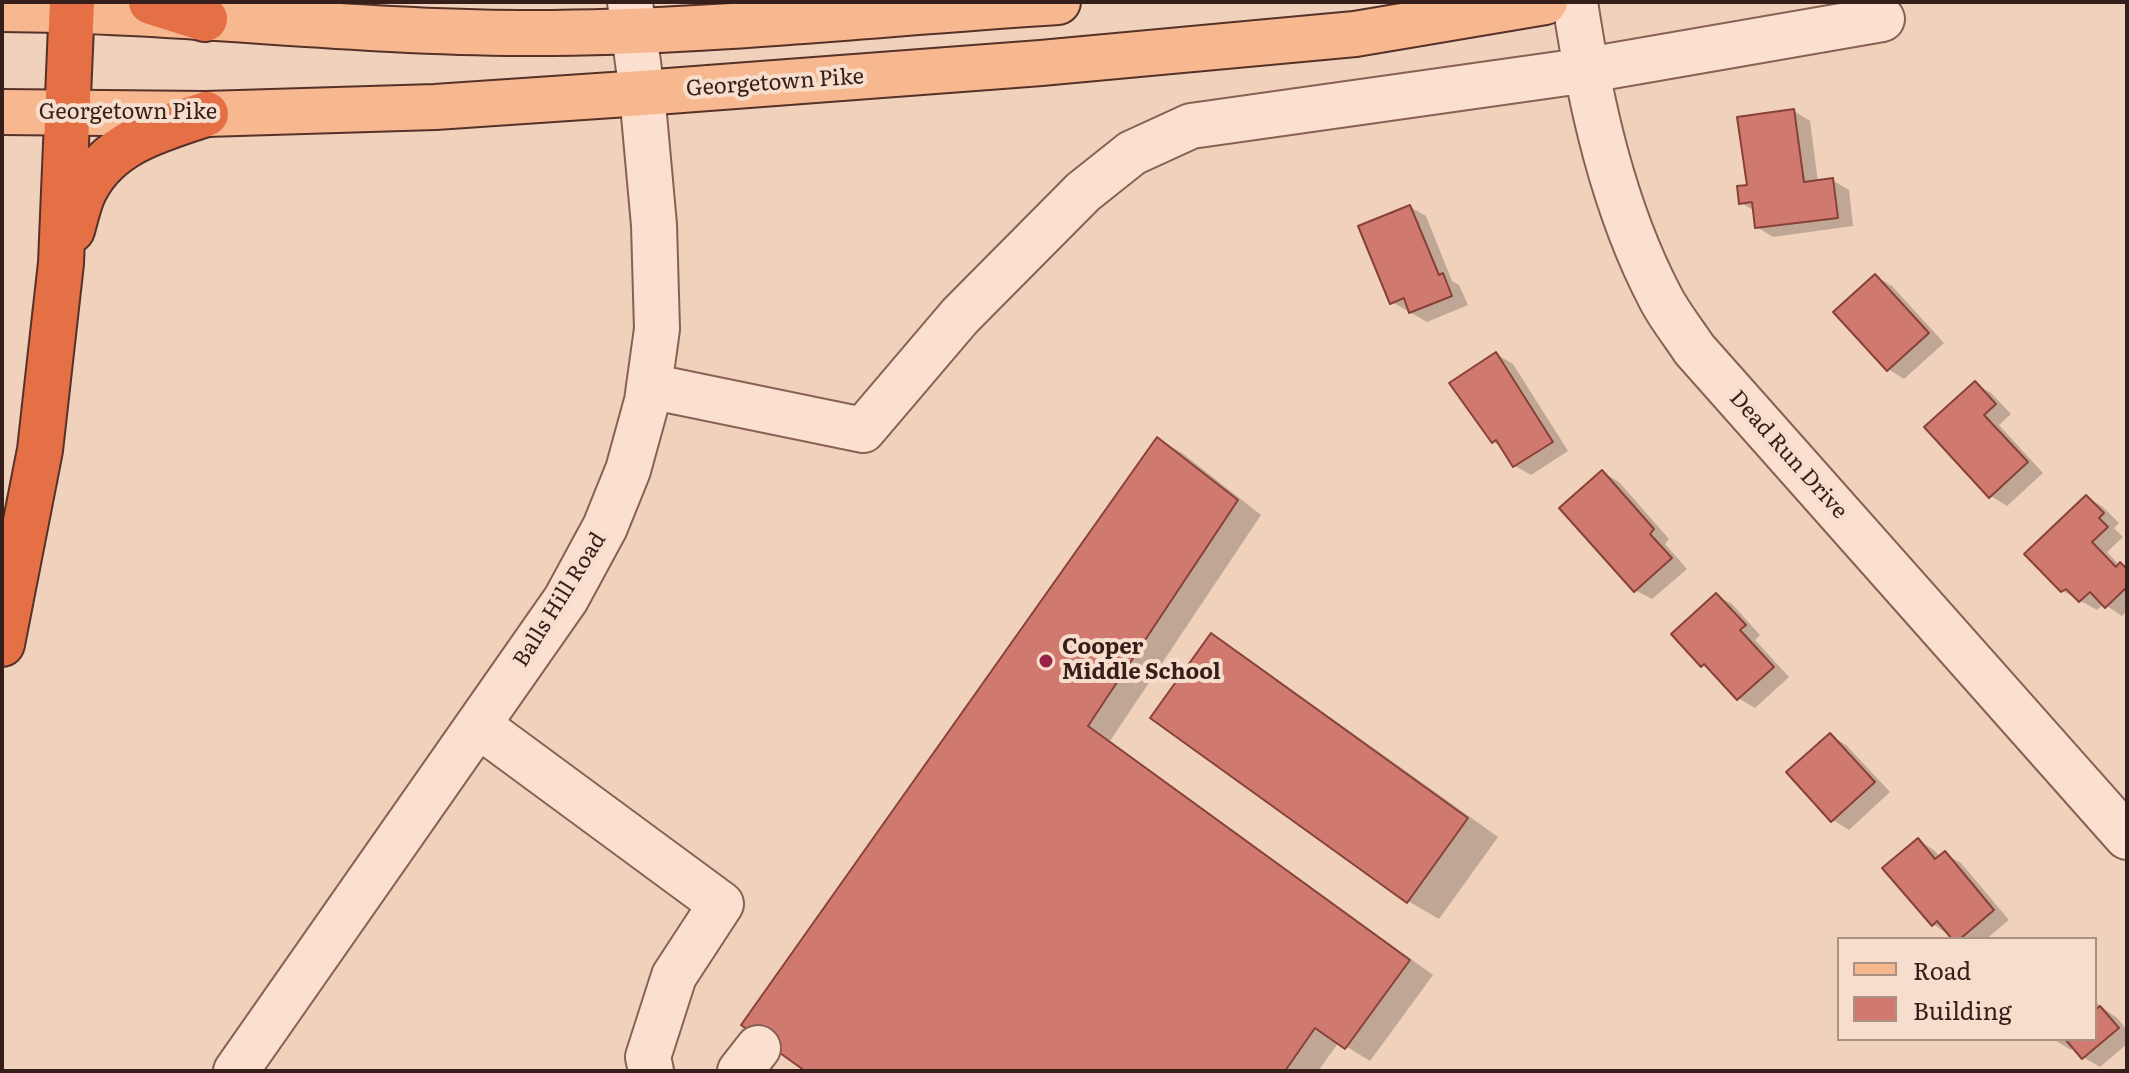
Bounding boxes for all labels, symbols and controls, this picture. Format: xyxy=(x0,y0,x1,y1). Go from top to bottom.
street label: Georgetown Pike xyxy=(685,64,865,102)
street label: Georgetown Pike xyxy=(39,100,217,126)
street label: Dead Run Drive xyxy=(1723,385,1853,525)
street label: Balls Hill Road xyxy=(508,528,612,672)
place label: Cooper Middle School xyxy=(1062,635,1221,686)
marker: Cooper Middle School xyxy=(1037,652,1055,670)
legend xyxy=(1837,937,2097,1041)
text: Road xyxy=(1913,952,1971,987)
text: Building xyxy=(1913,992,2012,1027)

